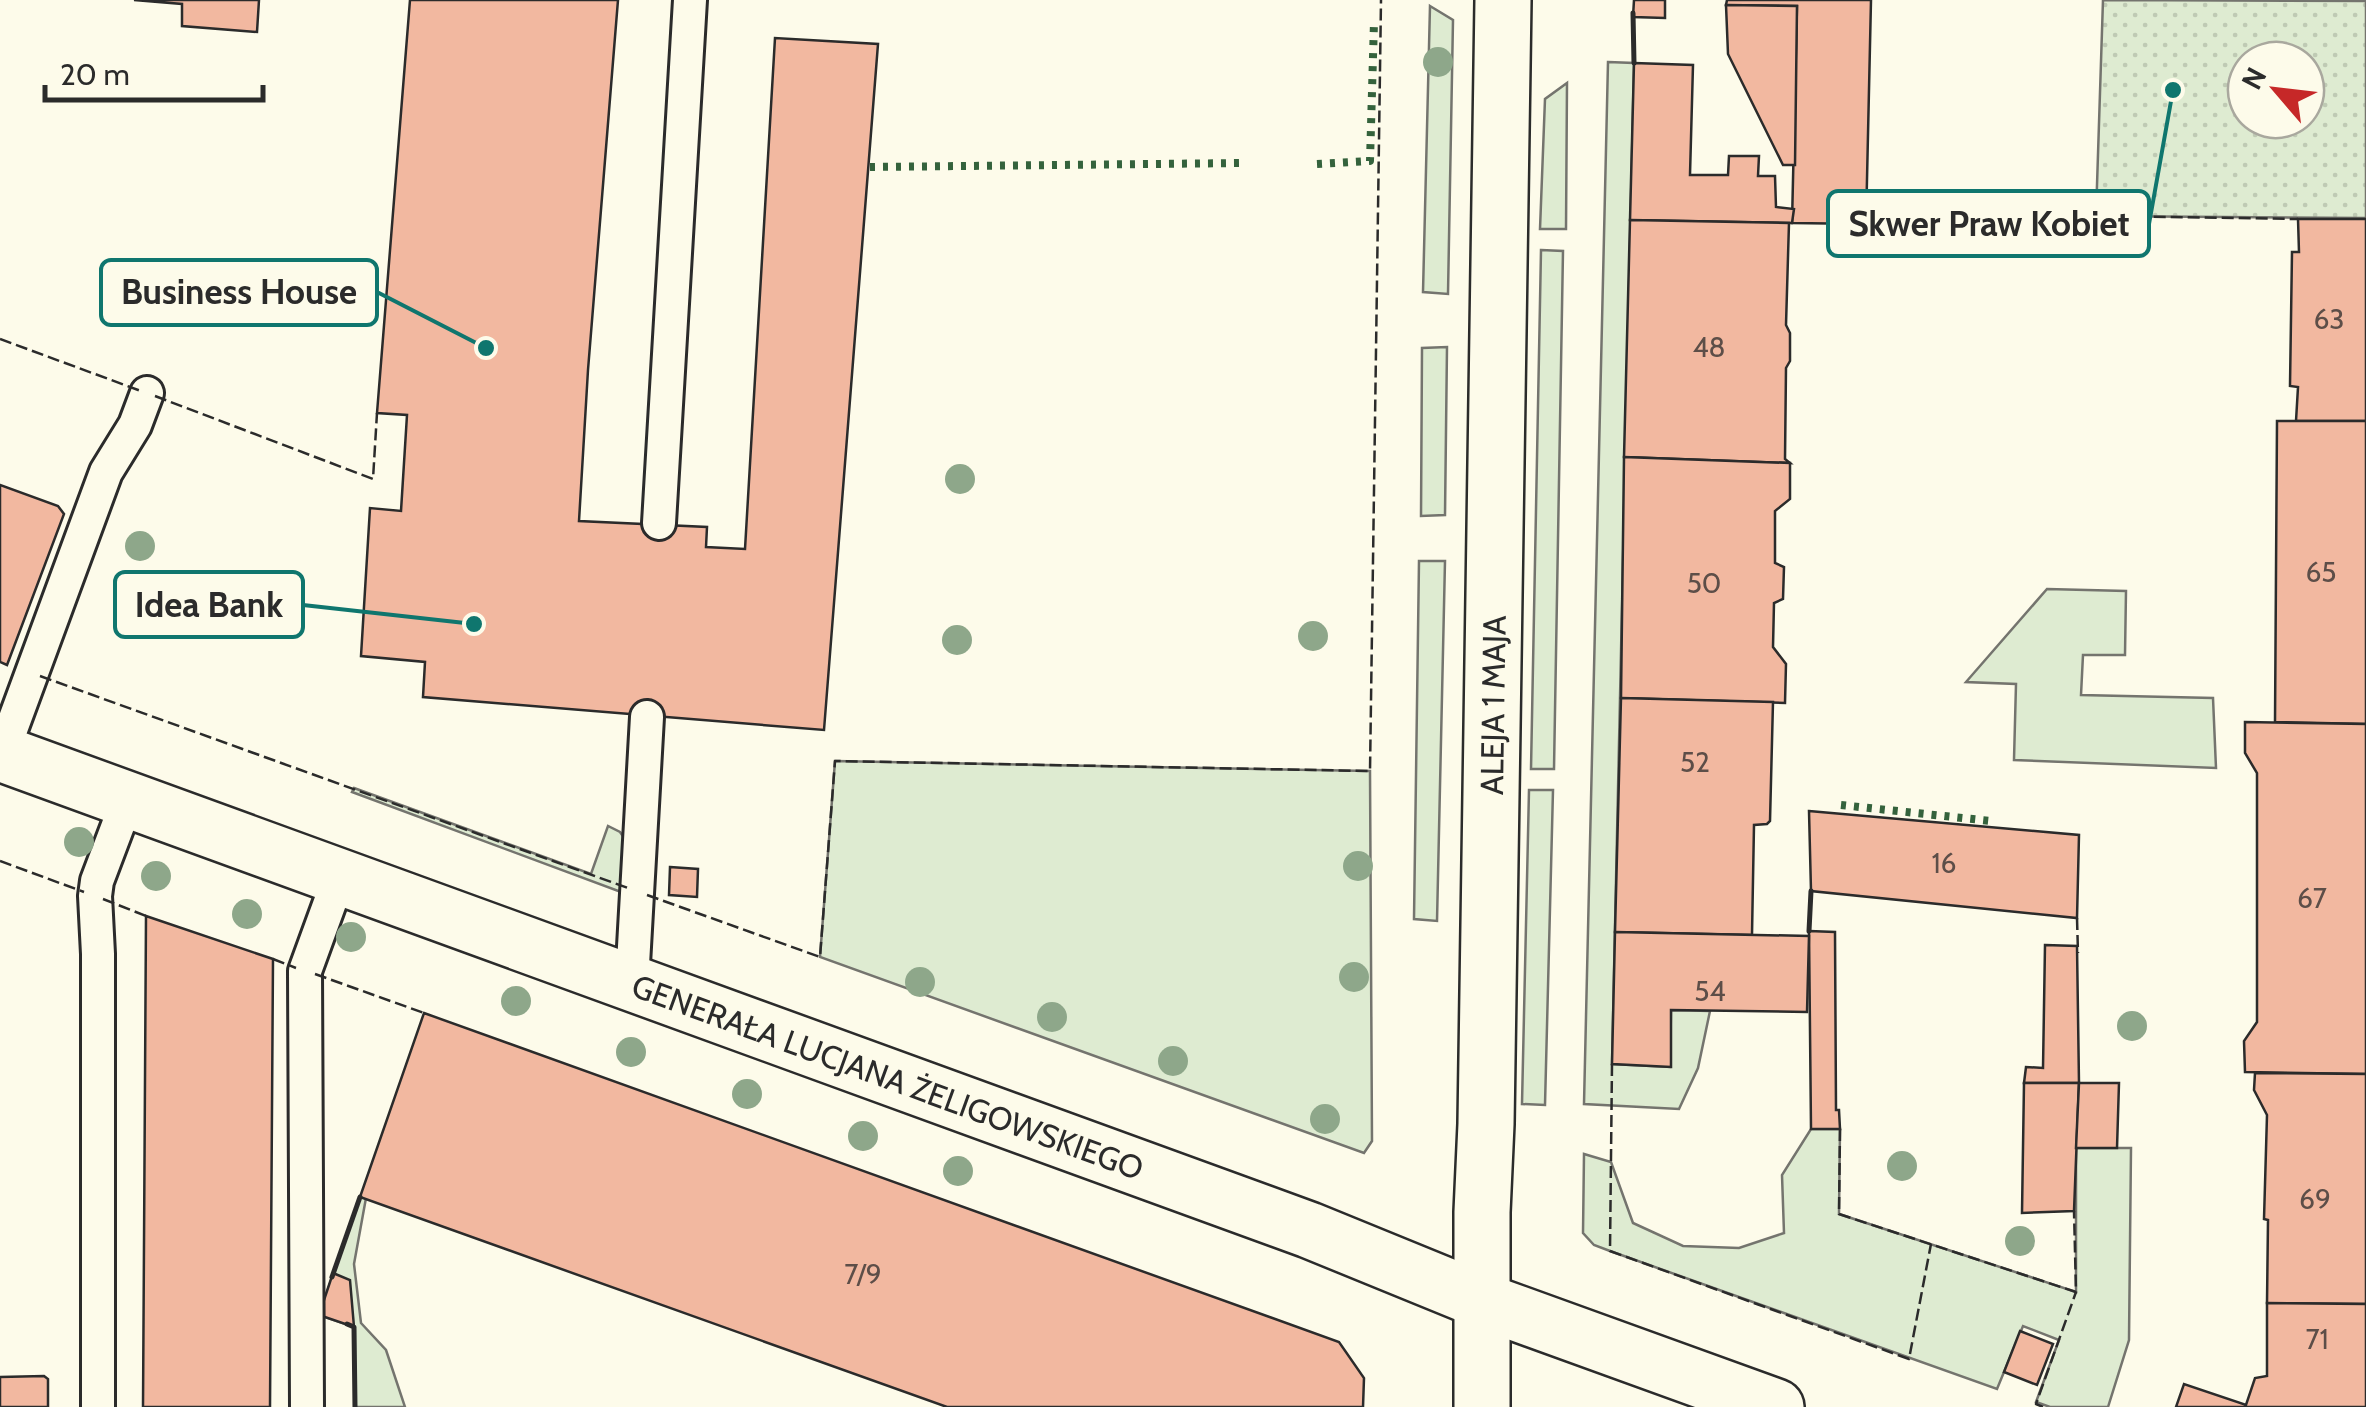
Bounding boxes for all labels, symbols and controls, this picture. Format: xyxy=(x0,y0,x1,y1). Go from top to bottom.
scale bar xyxy=(45,40,262,102)
north arrow xyxy=(2226,40,2326,140)
text: 20 m xyxy=(60,56,130,93)
text: N xyxy=(2234,62,2274,95)
callout: Skwer Praw Kobiet xyxy=(1828,191,2149,256)
text: Skwer Praw Kobiet xyxy=(1849,202,2129,245)
callout: Business House xyxy=(101,260,377,325)
text: Business House xyxy=(121,270,357,313)
house number: 63 xyxy=(2313,302,2345,336)
house number: 48 xyxy=(1692,330,1726,364)
house number: 65 xyxy=(2305,555,2337,589)
house number: 50 xyxy=(1687,566,1721,600)
callout: Idea Bank xyxy=(115,572,303,637)
text: Idea Bank xyxy=(135,583,283,626)
street label: ALEJA 1 MAJA xyxy=(1471,615,1513,795)
house number: 52 xyxy=(1680,745,1710,779)
house number: 16 xyxy=(1931,846,1957,880)
house number: 67 xyxy=(2297,881,2327,915)
street label: GENERAŁA LUCJANA ŻELIGOWSKIEGO xyxy=(627,966,1149,1188)
house number: 54 xyxy=(1694,974,1726,1008)
house number: 69 xyxy=(2299,1182,2331,1216)
house number: 7/9 xyxy=(844,1257,882,1291)
house number: 71 xyxy=(2305,1322,2329,1356)

